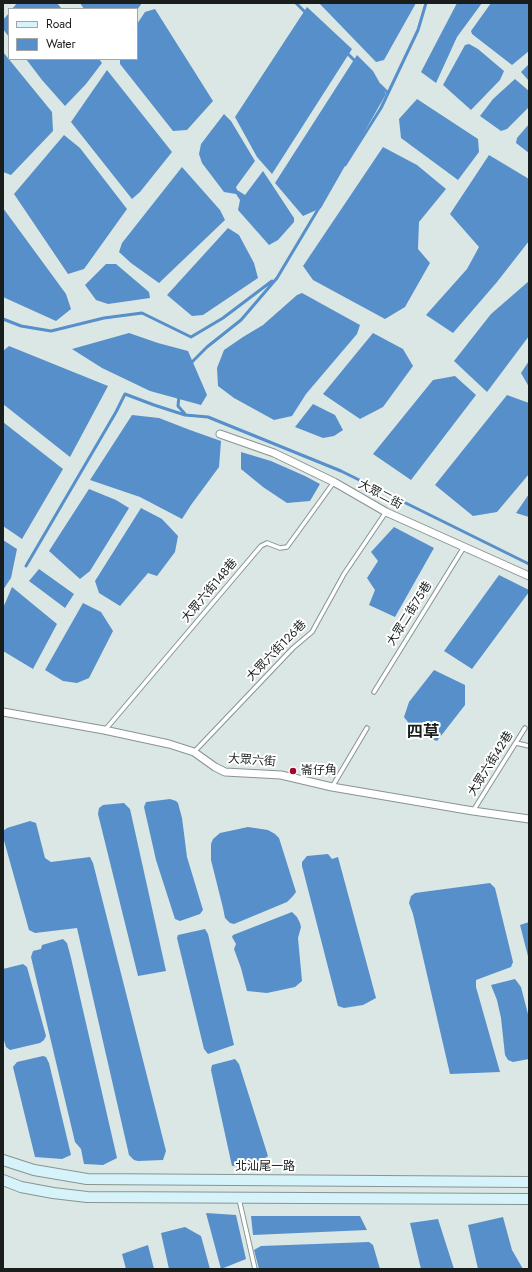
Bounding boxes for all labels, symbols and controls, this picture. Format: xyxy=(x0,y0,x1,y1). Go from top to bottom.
legend xyxy=(8,8,138,60)
text: Road xyxy=(46,15,72,33)
text: Water xyxy=(46,35,76,53)
street label: 大眾二街 xyxy=(355,477,405,513)
street label: 大眾六街148巷 xyxy=(179,556,241,626)
street label: 大眾二街75巷 xyxy=(385,579,435,649)
street label: 大眾六街126巷 xyxy=(244,618,310,684)
district label: 四草 xyxy=(407,723,439,743)
street label: 大眾六街42巷 xyxy=(465,729,517,799)
street label: 大眾六街 xyxy=(228,752,276,770)
place label: 崙仔角 xyxy=(301,764,337,778)
marker: 崙仔角 xyxy=(288,766,298,776)
street label: 北汕尾一路 xyxy=(235,1160,295,1174)

